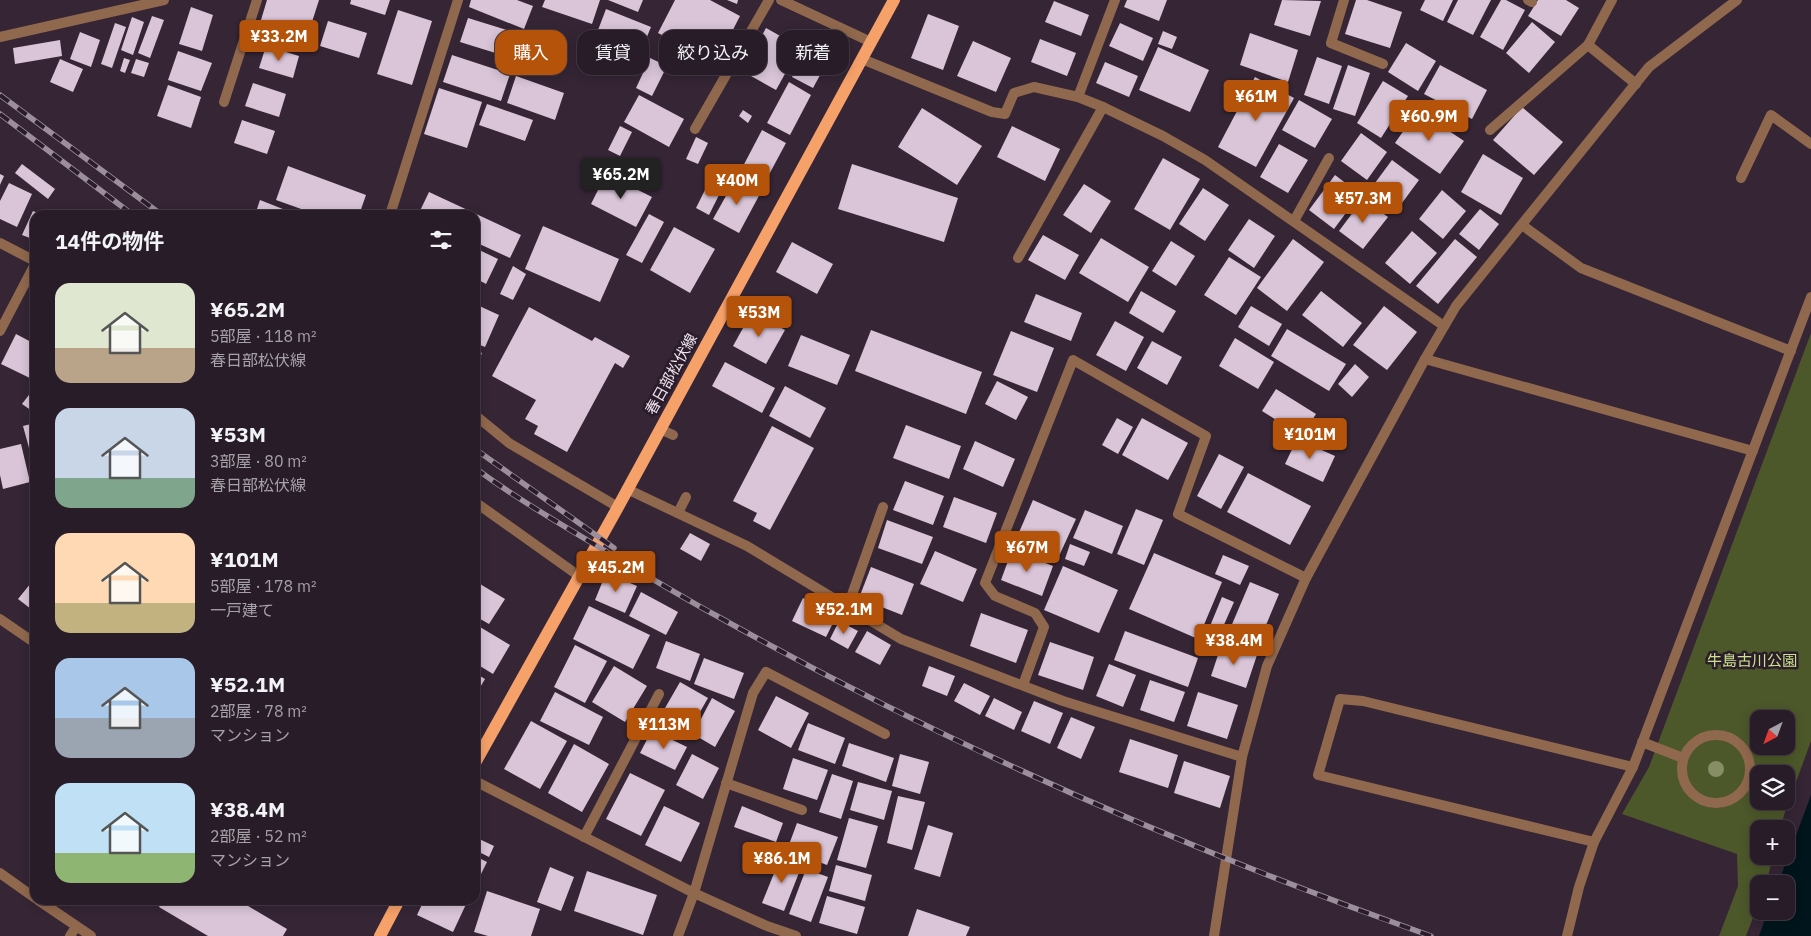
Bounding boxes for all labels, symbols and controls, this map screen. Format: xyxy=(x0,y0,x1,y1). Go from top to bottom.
pin: ¥33.2M xyxy=(238,20,320,62)
text: ¥33.2M xyxy=(250,26,308,46)
chip: 購入 xyxy=(495,30,567,75)
chip: 賃貸 xyxy=(577,30,649,75)
chip: 絞り込み xyxy=(659,30,767,75)
chip: 新着 xyxy=(777,30,849,75)
pin: ¥61M xyxy=(1226,80,1286,122)
text: ¥61M xyxy=(1235,86,1277,106)
pin: ¥60.9M xyxy=(1388,100,1470,142)
text: ¥60.9M xyxy=(1400,106,1458,126)
pin: ¥65.2M xyxy=(580,158,662,200)
text: ¥65.2M xyxy=(592,164,650,184)
pin: ¥40M xyxy=(707,164,767,206)
text: ¥40M xyxy=(716,170,758,190)
pin: ¥57.3M xyxy=(1322,182,1404,224)
text: ¥57.3M xyxy=(1334,188,1392,208)
icon: filters xyxy=(427,226,455,254)
text: 14件の物件 xyxy=(55,227,164,255)
text: ¥65.2M xyxy=(210,295,285,323)
pin: ¥53M xyxy=(729,296,789,338)
text: ¥53M xyxy=(738,302,780,322)
icon: home xyxy=(95,303,155,363)
text: 5部屋 · 118 m² xyxy=(210,326,316,346)
street label: 春日部松伏線 xyxy=(641,330,701,418)
text: 春日部松伏線 xyxy=(210,350,306,370)
pin: ¥101M xyxy=(1275,418,1345,460)
text: ¥53M xyxy=(210,420,266,448)
text: ¥101M xyxy=(1284,424,1336,444)
icon: home xyxy=(95,428,155,488)
text: 3部屋 · 80 m² xyxy=(210,451,307,471)
text: 春日部松伏線 xyxy=(210,475,306,495)
pin: ¥67M xyxy=(997,530,1057,573)
text: ¥67M xyxy=(1006,537,1048,557)
text: ¥101M xyxy=(210,545,279,573)
pin: ¥45.2M xyxy=(575,550,657,593)
icon: home xyxy=(95,553,155,613)
text: ¥45.2M xyxy=(587,557,645,577)
text: 5部屋 · 178 m² xyxy=(210,576,316,596)
pin: ¥52.1M xyxy=(803,592,885,635)
text: ¥52.1M xyxy=(815,599,873,619)
text: 一戸建て xyxy=(210,600,274,620)
pin: ¥38.4M xyxy=(1193,624,1275,666)
text: ¥38.4M xyxy=(1205,630,1263,650)
park label: 牛島古川公園 xyxy=(1707,651,1797,670)
text: ¥52.1M xyxy=(210,670,285,698)
icon: home xyxy=(95,678,155,738)
text: 2部屋 · 78 m² xyxy=(210,701,307,721)
pin: ¥113M xyxy=(629,708,699,750)
north arrow xyxy=(1750,710,1795,755)
map controls xyxy=(1750,710,1795,920)
text: ¥113M xyxy=(638,714,690,734)
text: マンション xyxy=(210,725,290,745)
button: layers xyxy=(1750,765,1795,810)
text: ¥38.4M xyxy=(210,795,285,823)
icon: home xyxy=(95,803,155,863)
button: + xyxy=(1750,820,1795,865)
text: 2部屋 · 52 m² xyxy=(210,826,307,846)
pin: ¥86.1M xyxy=(741,842,823,884)
text: ¥86.1M xyxy=(753,848,811,868)
text: マンション xyxy=(210,850,290,870)
button: − xyxy=(1750,875,1795,920)

